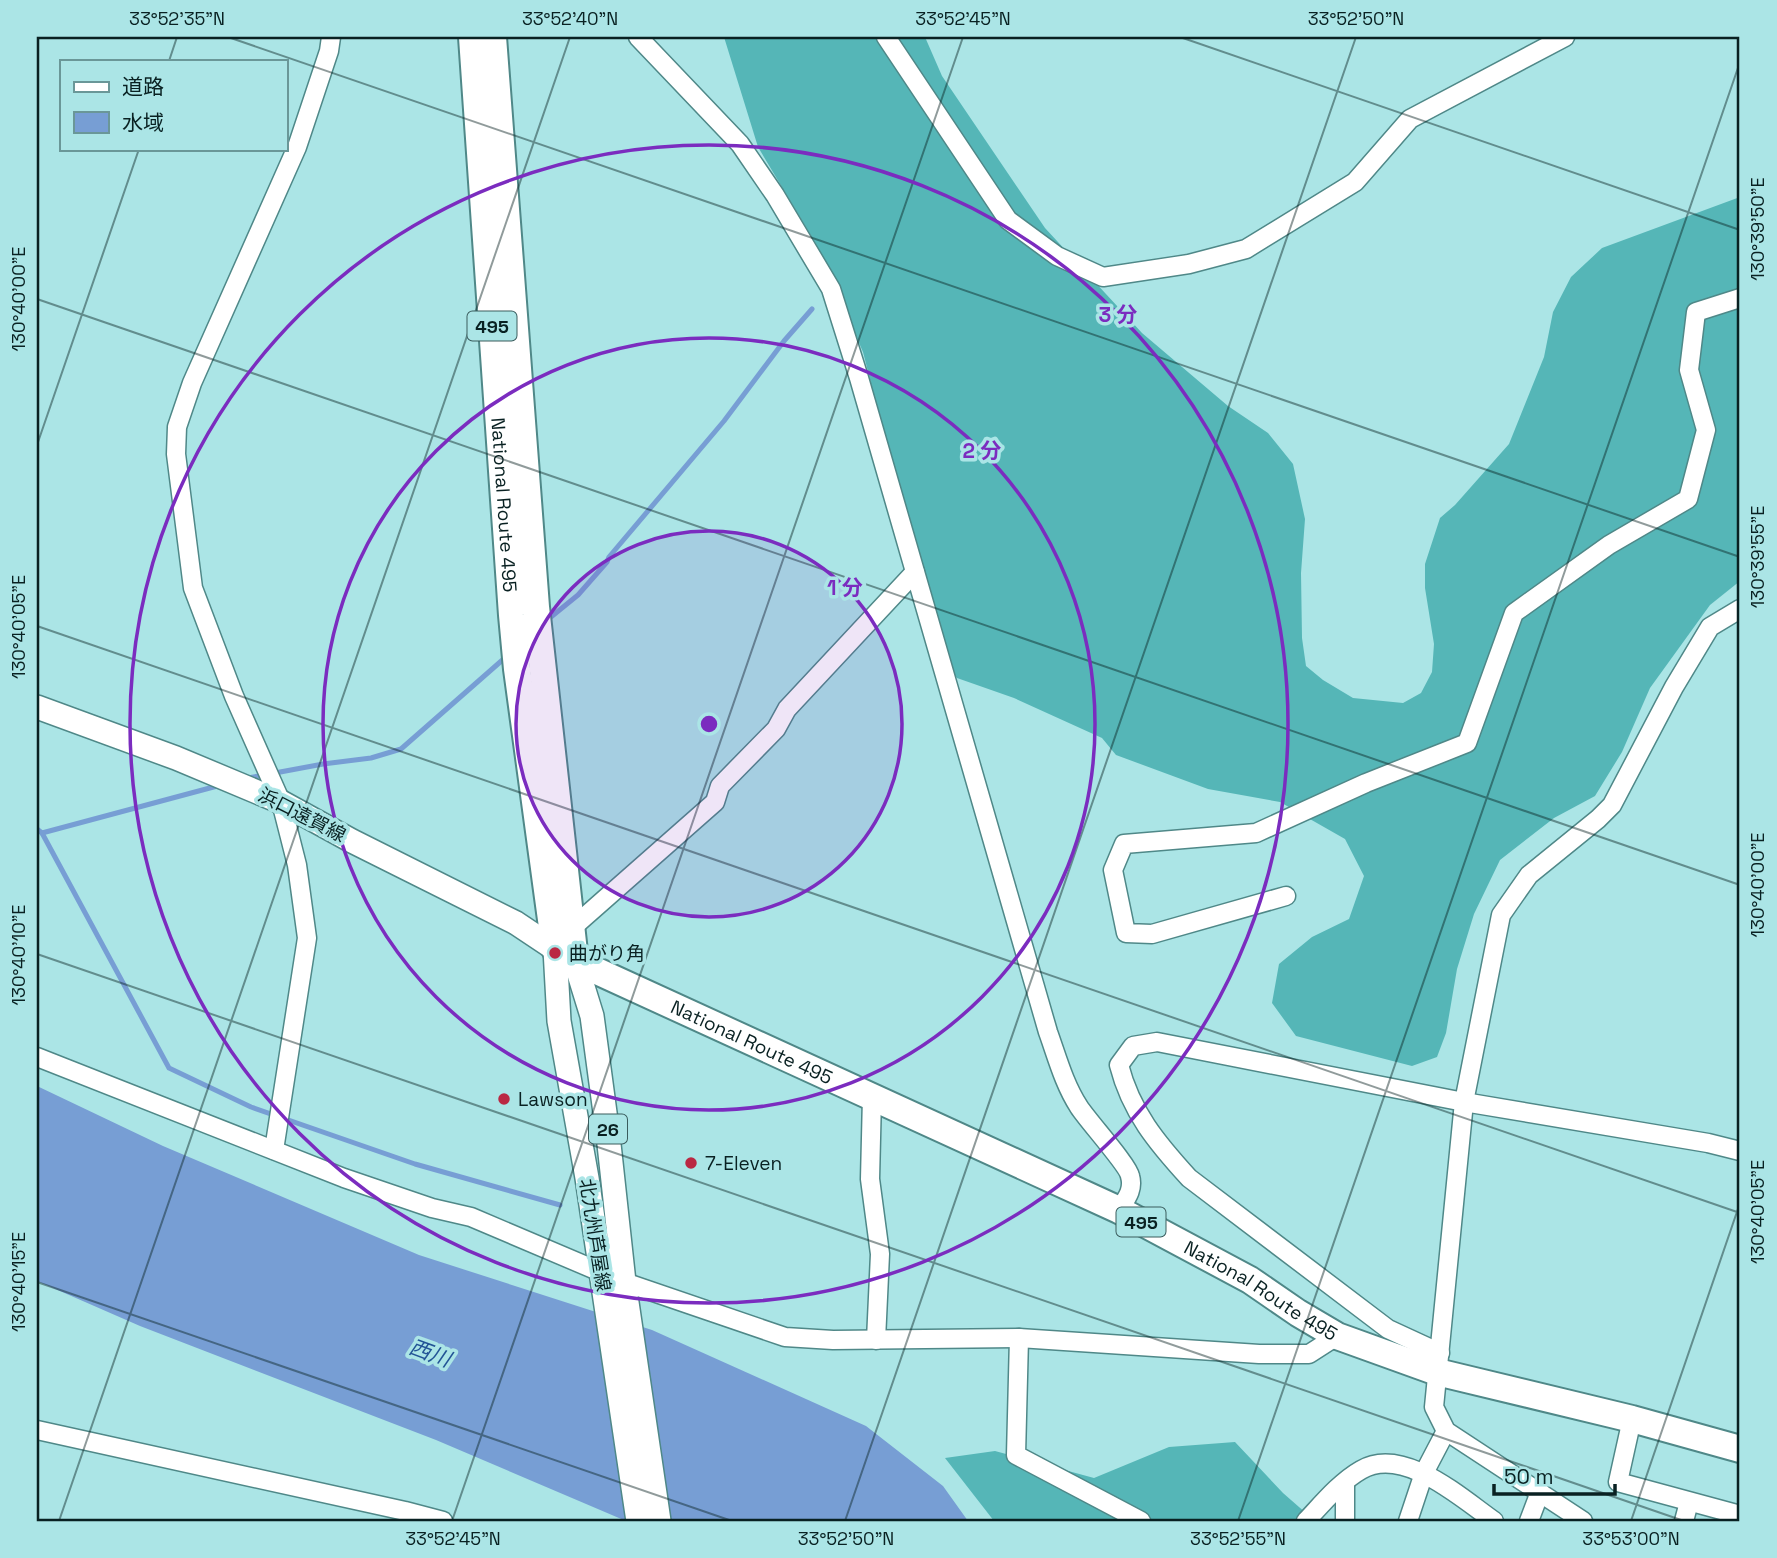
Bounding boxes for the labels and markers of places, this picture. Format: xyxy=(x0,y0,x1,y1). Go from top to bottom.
centre of rings xyxy=(697,712,721,736)
place label: 曲がり角 xyxy=(569,941,645,966)
marker: 曲がり角 xyxy=(547,945,563,961)
place label: Lawson xyxy=(518,1087,588,1112)
marker: Lawson xyxy=(496,1091,512,1107)
place label: 7-Eleven xyxy=(705,1151,782,1176)
marker: 7-Eleven xyxy=(683,1155,699,1171)

